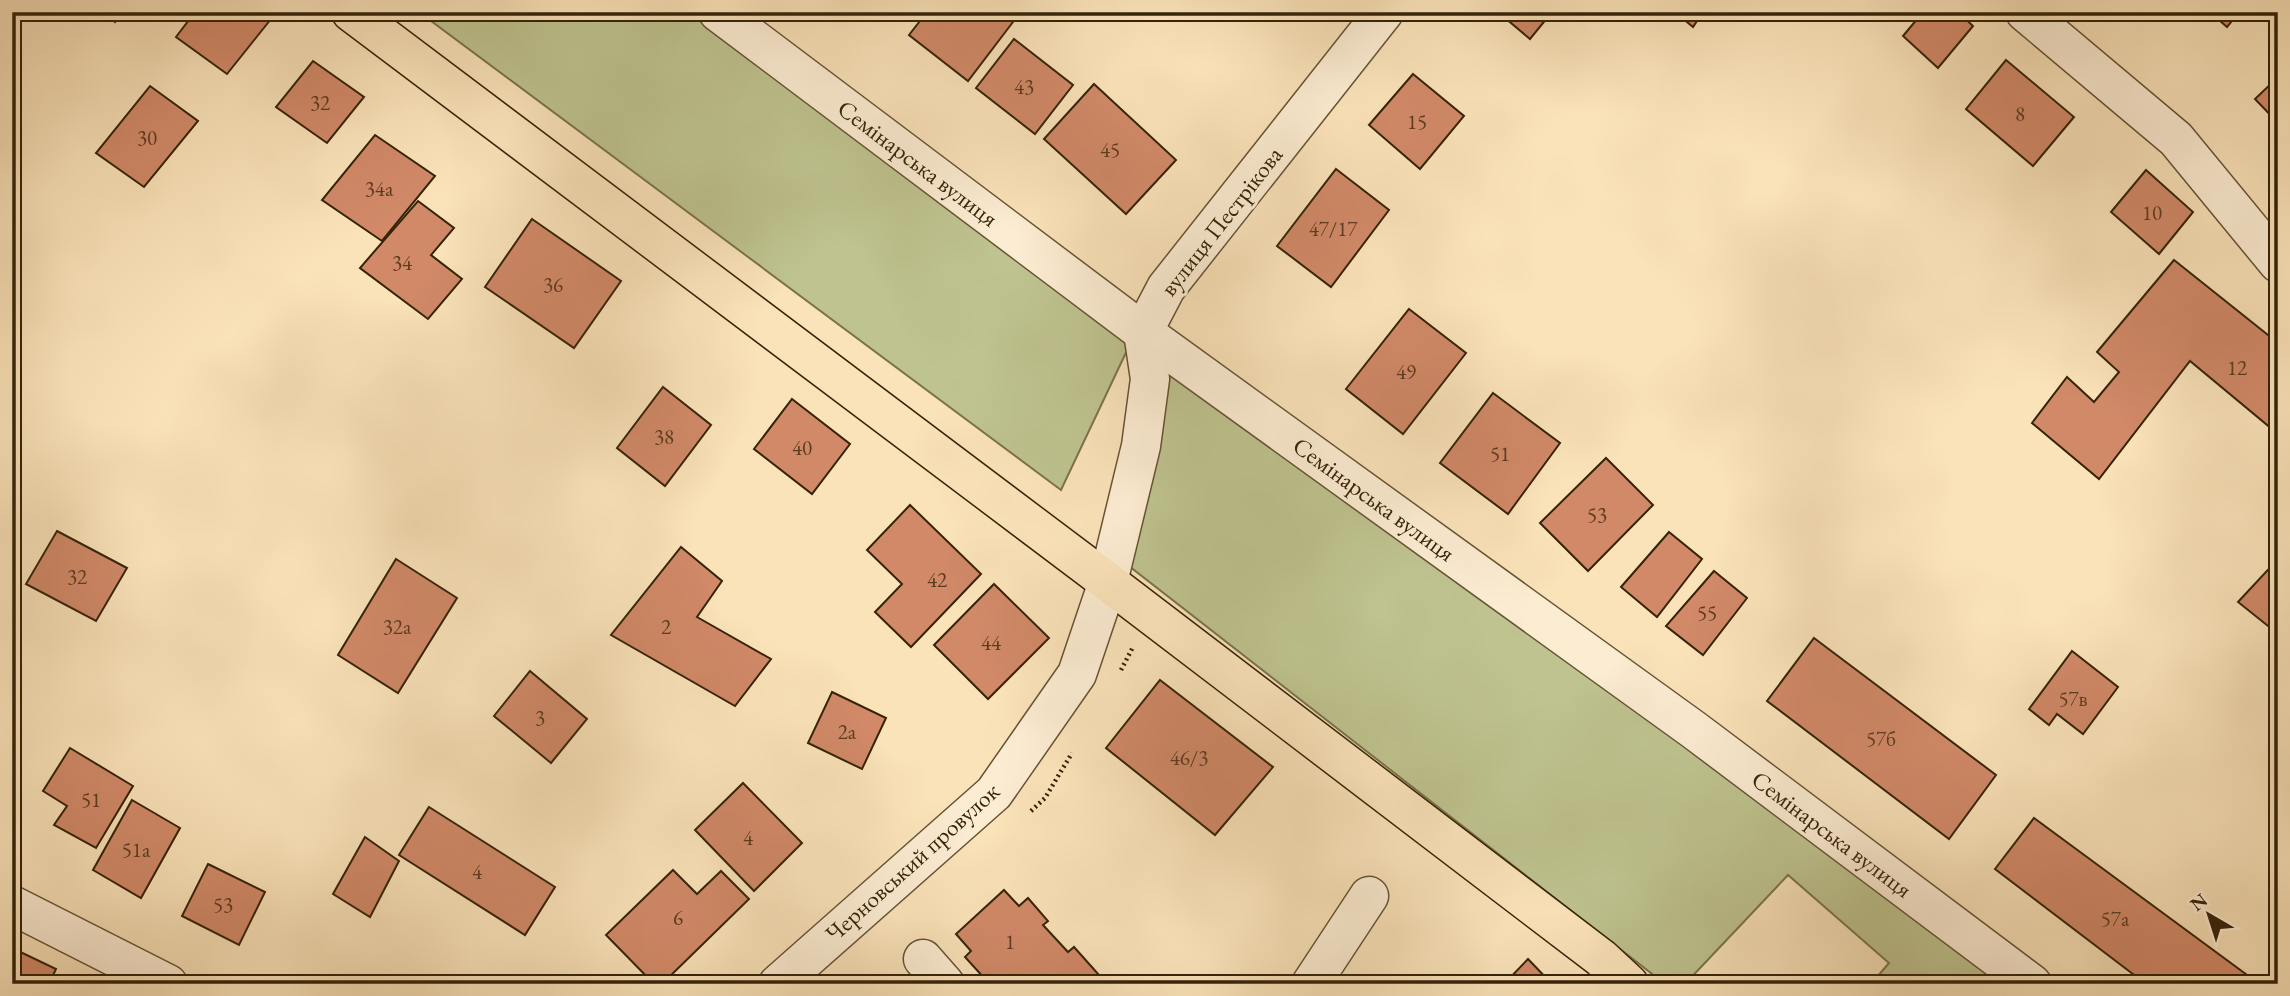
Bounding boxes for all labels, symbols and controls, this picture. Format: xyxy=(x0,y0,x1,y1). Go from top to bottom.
house number: 43 xyxy=(1014,73,1034,100)
house number: 32 xyxy=(310,89,330,116)
street label: Семінарська вулиця xyxy=(832,93,1005,234)
house number: 8 xyxy=(2015,100,2025,127)
house number: 15 xyxy=(1407,108,1427,135)
house number: 30 xyxy=(137,124,157,151)
house number: 45 xyxy=(1100,136,1120,163)
street label: вулиця Пестрікова xyxy=(1153,140,1289,302)
house number: 34а xyxy=(365,175,394,202)
house number: 10 xyxy=(2142,199,2162,226)
house number: 47/17 xyxy=(1309,215,1358,242)
house number: 34 xyxy=(392,249,413,276)
house number: 36 xyxy=(543,271,563,298)
house number: 12 xyxy=(2227,354,2247,381)
house number: 49 xyxy=(1396,358,1416,385)
house number: 38 xyxy=(654,423,674,450)
street label: Семінарська вулиця xyxy=(1287,430,1461,568)
house number: 40 xyxy=(792,434,812,461)
house number: 51 xyxy=(1490,440,1510,467)
house number: 53 xyxy=(1587,501,1607,528)
house number: 32 xyxy=(67,563,87,590)
house number: 42 xyxy=(927,566,947,593)
house number: 55 xyxy=(1697,599,1717,626)
house number: 32а xyxy=(383,613,412,640)
house number: 2 xyxy=(661,613,671,640)
house number: 44 xyxy=(981,629,1002,656)
house number: 57в xyxy=(2058,685,2088,712)
house number: 3 xyxy=(535,704,545,731)
house number: 2а xyxy=(838,718,857,745)
house number: 57б xyxy=(1866,725,1896,752)
house number: 46/3 xyxy=(1170,744,1208,771)
street label: Семінарська вулиця xyxy=(1746,764,1919,905)
street label: Черновський провулок xyxy=(818,775,1006,948)
house number: 51 xyxy=(81,786,101,813)
house number: 4 xyxy=(743,824,754,851)
house number: 51а xyxy=(122,836,151,863)
house number: 4 xyxy=(472,858,483,885)
north arrow xyxy=(2174,880,2244,950)
text: N xyxy=(2185,887,2213,917)
house number: 53 xyxy=(213,891,233,918)
house number: 6 xyxy=(673,904,683,931)
house number: 57а xyxy=(2101,905,2130,932)
house number: 1 xyxy=(1005,928,1015,955)

